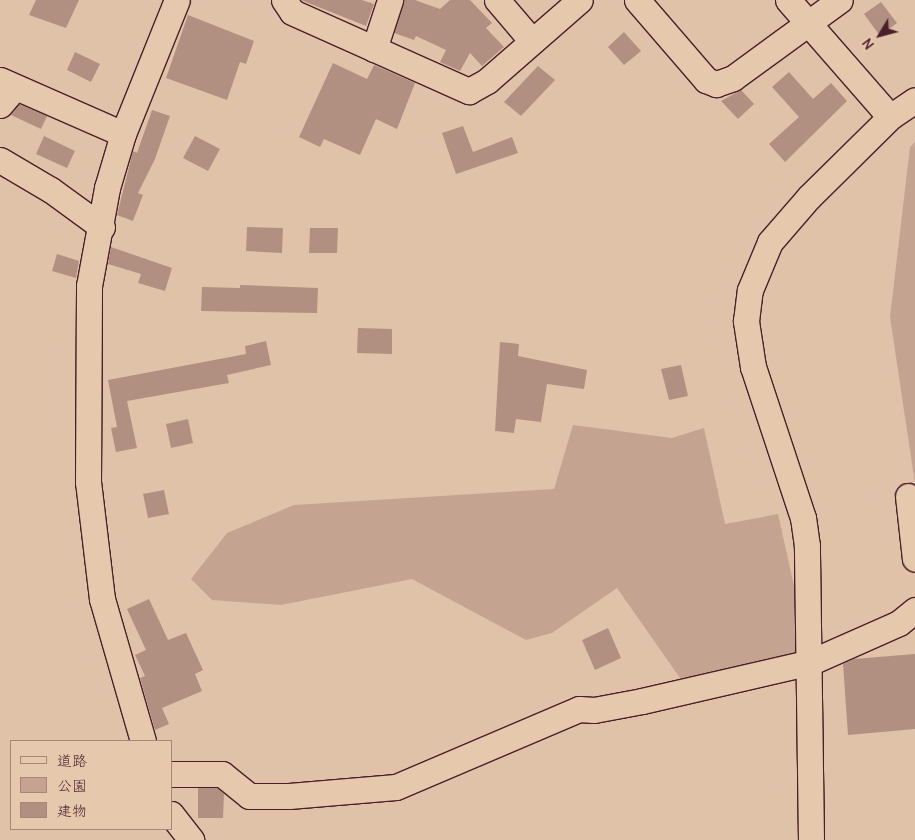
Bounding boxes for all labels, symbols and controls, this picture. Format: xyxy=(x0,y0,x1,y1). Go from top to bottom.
north arrow xyxy=(855,10,905,60)
text: N xyxy=(858,35,878,53)
legend xyxy=(10,740,172,830)
text: 道路 xyxy=(57,751,87,770)
text: 公園 xyxy=(57,776,87,795)
text: 建物 xyxy=(57,801,87,820)

